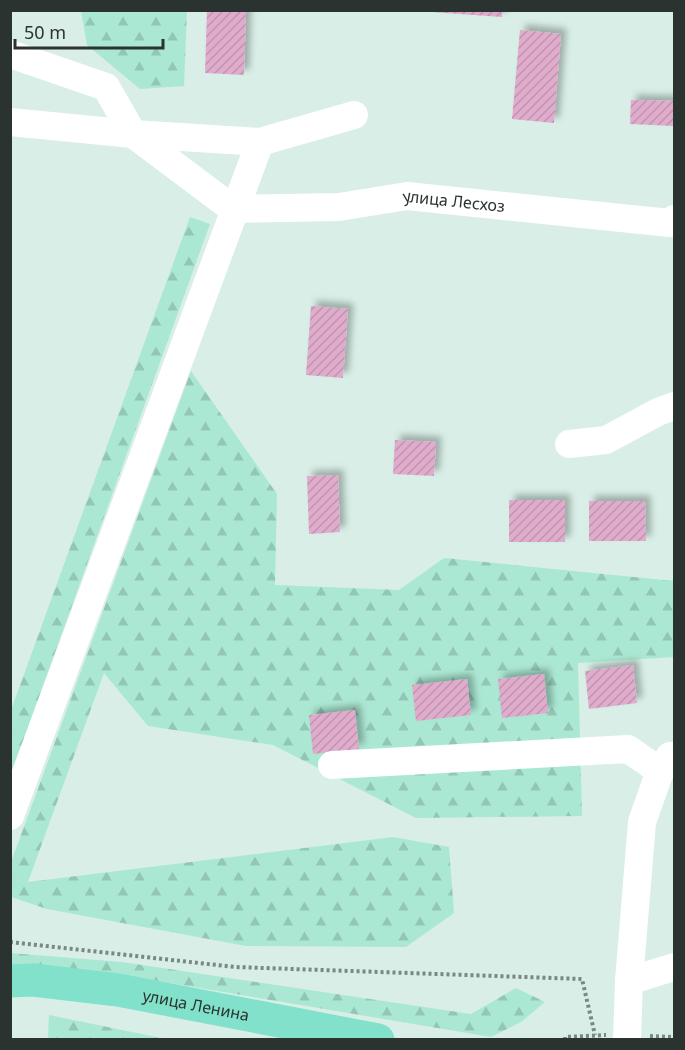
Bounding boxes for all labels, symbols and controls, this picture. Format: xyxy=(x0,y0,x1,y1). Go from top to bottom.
scale bar xyxy=(15,12,164,50)
text: 50 m xyxy=(24,20,66,44)
street label: улица Лесхоз xyxy=(401,184,506,217)
street label: улица Ленина xyxy=(141,984,251,1026)

